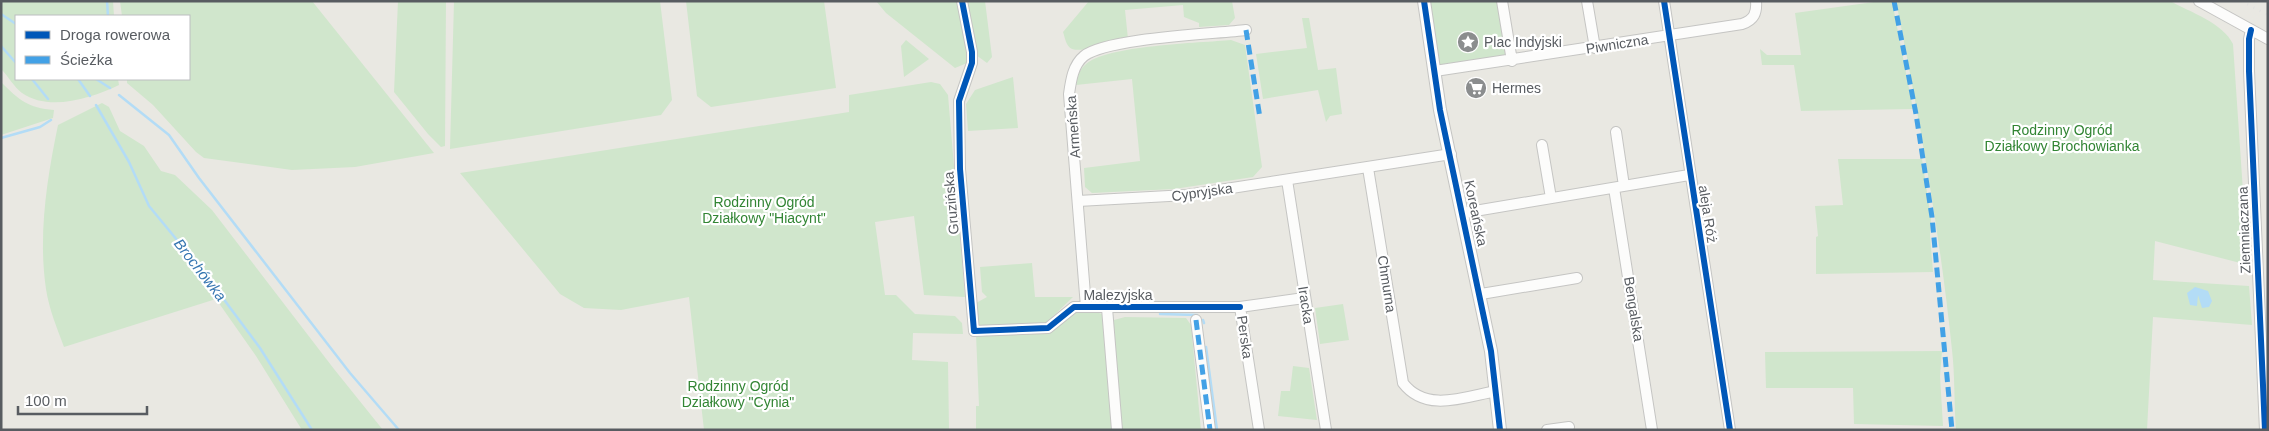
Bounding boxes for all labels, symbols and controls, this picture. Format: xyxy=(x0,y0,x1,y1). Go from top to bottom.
legend xyxy=(15,15,190,80)
text: Droga rowerowa xyxy=(60,26,171,43)
place icon: Plac Indyjski xyxy=(1456,30,1480,54)
street label: Piwniczna xyxy=(1585,31,1650,57)
place label: Plac Indyjski xyxy=(1484,34,1562,50)
text: Ścieżka xyxy=(60,51,113,68)
supermarket icon: Hermes xyxy=(1464,76,1488,100)
place label: Hermes xyxy=(1492,80,1541,96)
street label: Armeńska xyxy=(1063,95,1083,159)
park label: Rodzinny Ogród Działkowy Brochowianka xyxy=(1985,122,2140,154)
street label: Gruzińska xyxy=(940,171,962,235)
street label: Koreańska xyxy=(1461,179,1491,248)
street label: Cypryjska xyxy=(1170,180,1234,204)
street label: aleja Róż xyxy=(1696,184,1720,244)
street label: Ziemniaczana xyxy=(2234,186,2254,274)
park label: Rodzinny Ogród Działkowy "Hiacynt" xyxy=(702,194,826,226)
water label: Brochówka xyxy=(171,235,230,304)
street label: Chmurna xyxy=(1375,254,1399,314)
street label: Bengalska xyxy=(1621,275,1647,343)
street label: Iracka xyxy=(1295,285,1317,325)
street label: Malezyjska xyxy=(1083,287,1153,303)
street label: Perska xyxy=(1234,314,1256,360)
park label: Rodzinny Ogród Działkowy "Cynia" xyxy=(682,378,794,410)
scale bar xyxy=(18,384,146,416)
text: 100 m xyxy=(25,392,67,409)

